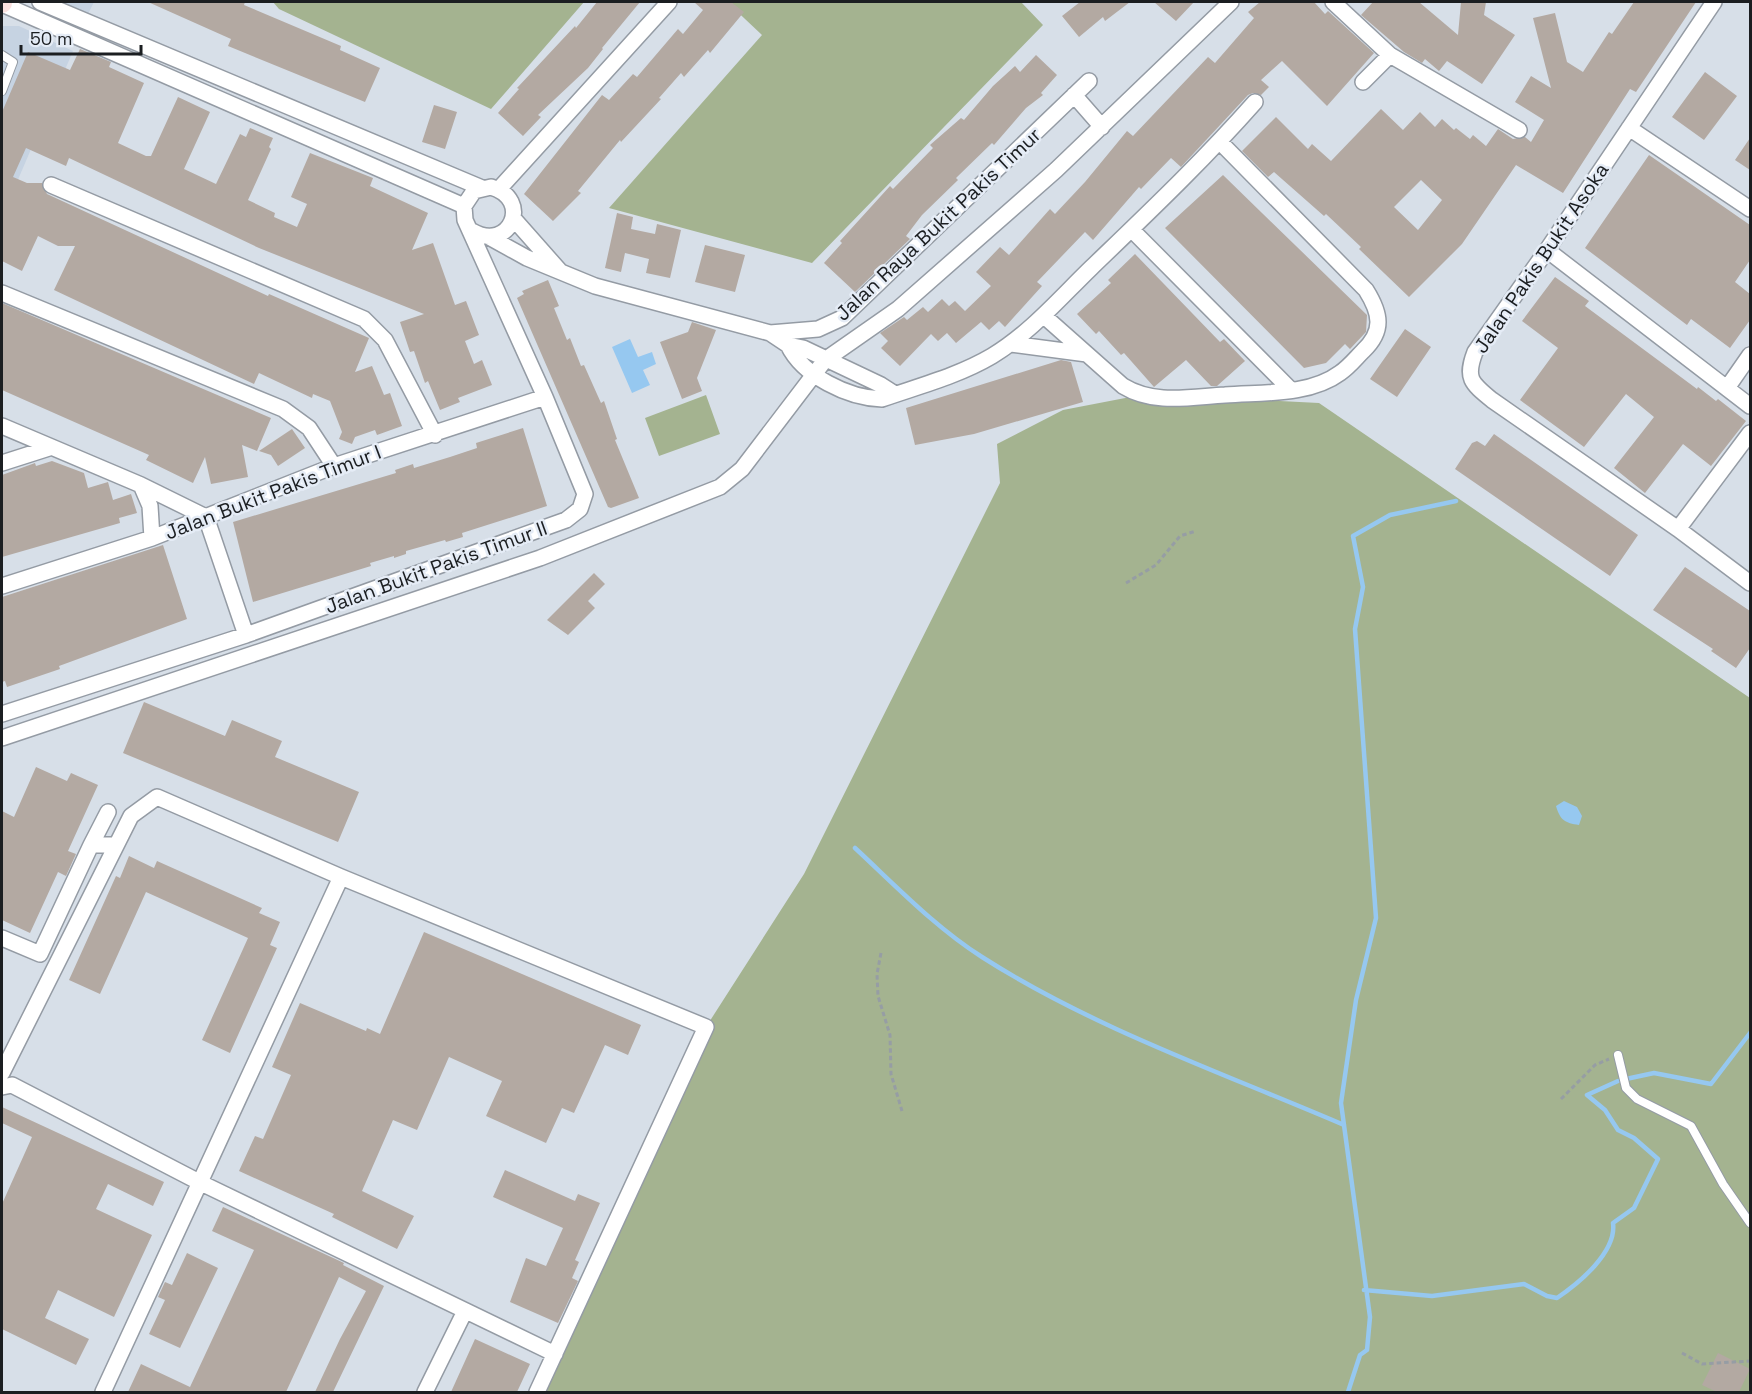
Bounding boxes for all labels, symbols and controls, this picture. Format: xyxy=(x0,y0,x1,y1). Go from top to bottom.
scale bar xyxy=(21,18,141,56)
text: 50 m xyxy=(30,27,72,50)
street label: Jalan Raya Bukit Pakis Timur xyxy=(830,122,1046,326)
street label: Jalan Pakis Bukit Asoka xyxy=(1468,158,1614,358)
street label: Jalan Bukit Pakis Timur I xyxy=(161,439,385,545)
street label: Jalan Bukit Pakis Timur II xyxy=(321,515,551,619)

